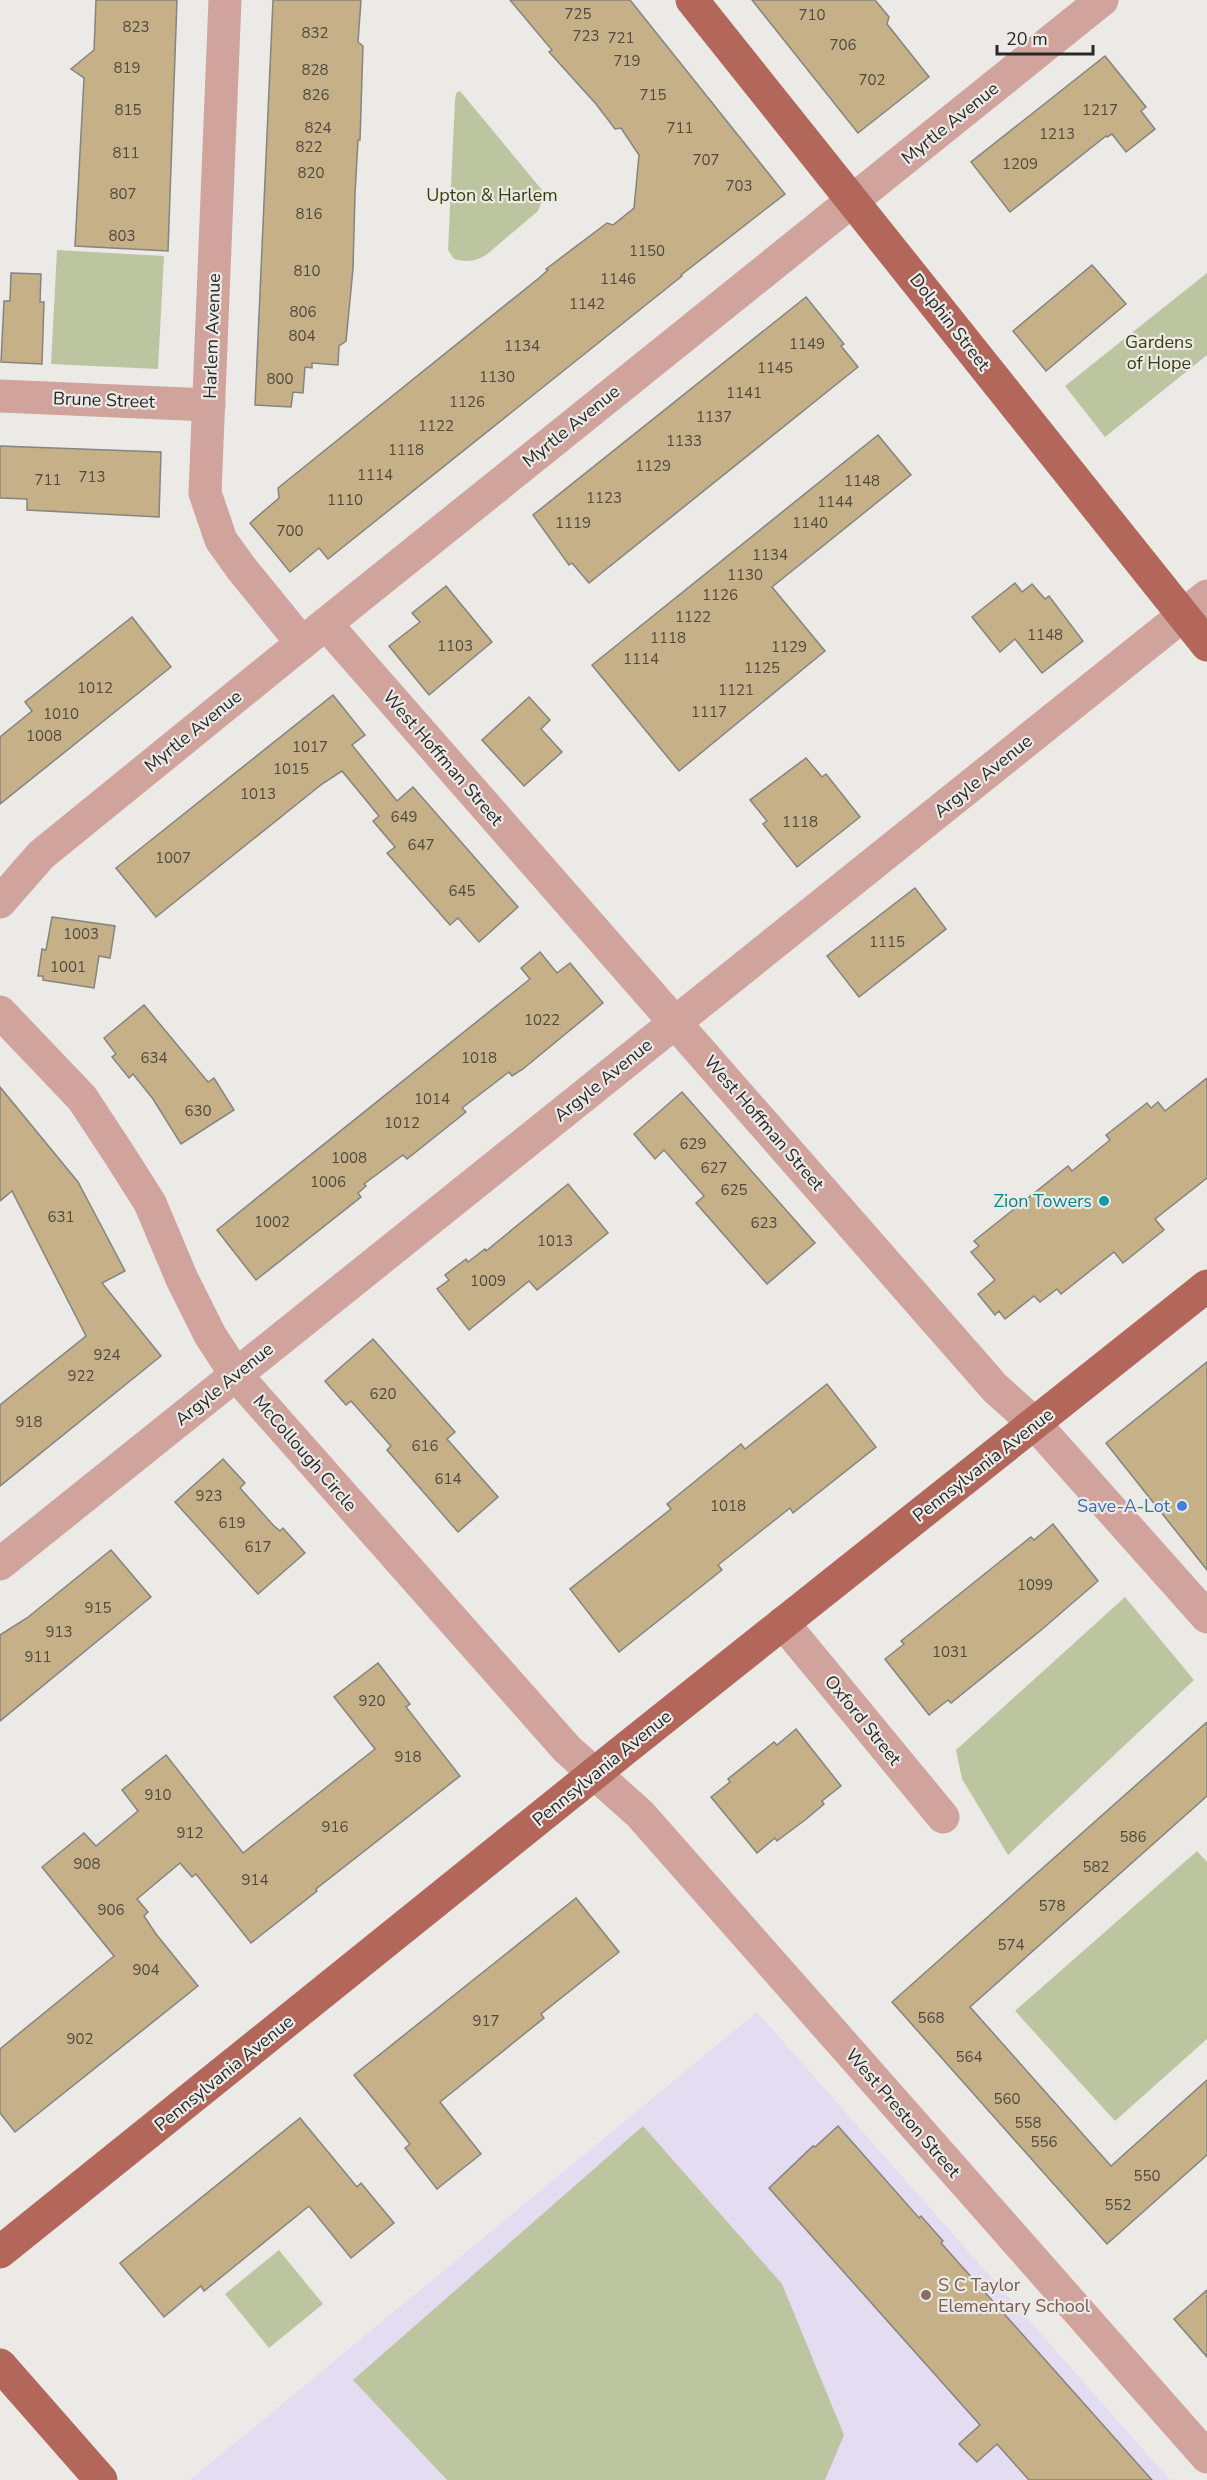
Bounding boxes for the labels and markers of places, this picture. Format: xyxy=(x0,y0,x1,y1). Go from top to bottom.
place label: Zion Towers xyxy=(993,1189,1092,1213)
marker: Zion Towers xyxy=(1097,1194,1111,1208)
place label: Save-A-Lot xyxy=(1077,1494,1171,1518)
marker: Save-A-Lot xyxy=(1175,1499,1189,1513)
place label: S C Taylor Elementary School xyxy=(938,2273,1091,2318)
marker: S C Taylor Elementary School xyxy=(919,2288,933,2302)

